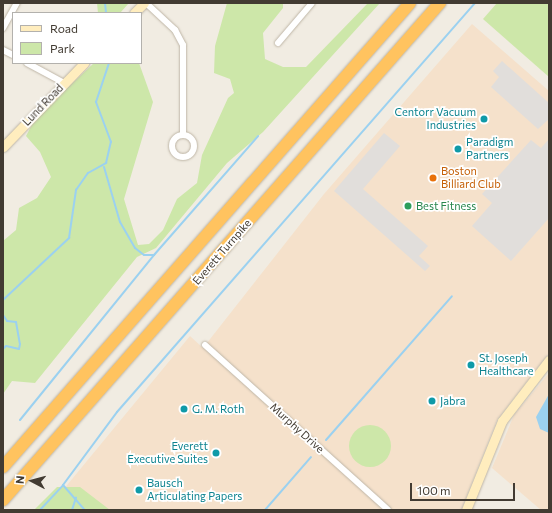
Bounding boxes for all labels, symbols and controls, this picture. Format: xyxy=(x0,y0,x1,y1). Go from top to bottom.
legend xyxy=(12,12,142,64)
text: Road xyxy=(50,21,78,35)
text: Park xyxy=(50,41,75,55)
street label: Lund Road xyxy=(20,81,66,129)
place label: Centorr Vacuum Industries xyxy=(394,106,476,132)
marker: Centorr Vacuum Industries xyxy=(479,114,489,124)
place label: Paradigm Partners xyxy=(466,136,513,162)
marker: Paradigm Partners xyxy=(453,144,463,154)
place label: Boston Billiard Club xyxy=(441,165,501,191)
marker: Boston Billiard Club xyxy=(428,173,438,183)
place label: Best Fitness xyxy=(416,199,476,213)
marker: Best Fitness xyxy=(403,201,413,211)
street label: Everett Turnpike xyxy=(190,217,254,287)
place label: St. Joseph Healthcare xyxy=(479,352,534,378)
marker: St. Joseph Healthcare xyxy=(466,360,476,370)
place label: Jabra xyxy=(440,394,465,408)
marker: Jabra xyxy=(427,396,437,406)
street label: Murphy Drive xyxy=(267,400,327,456)
place label: G. M. Roth xyxy=(192,402,244,416)
marker: G. M. Roth xyxy=(179,404,189,414)
place label: Everett Executive Suites xyxy=(127,440,208,466)
marker: Everett Executive Suites xyxy=(211,448,221,458)
north arrow xyxy=(12,461,52,501)
text: N xyxy=(13,475,26,484)
scale bar xyxy=(412,475,517,501)
place label: Bausch Articulating Papers xyxy=(147,477,242,503)
text: 100 m xyxy=(417,483,451,497)
marker: Bausch Articulating Papers xyxy=(134,485,144,495)

